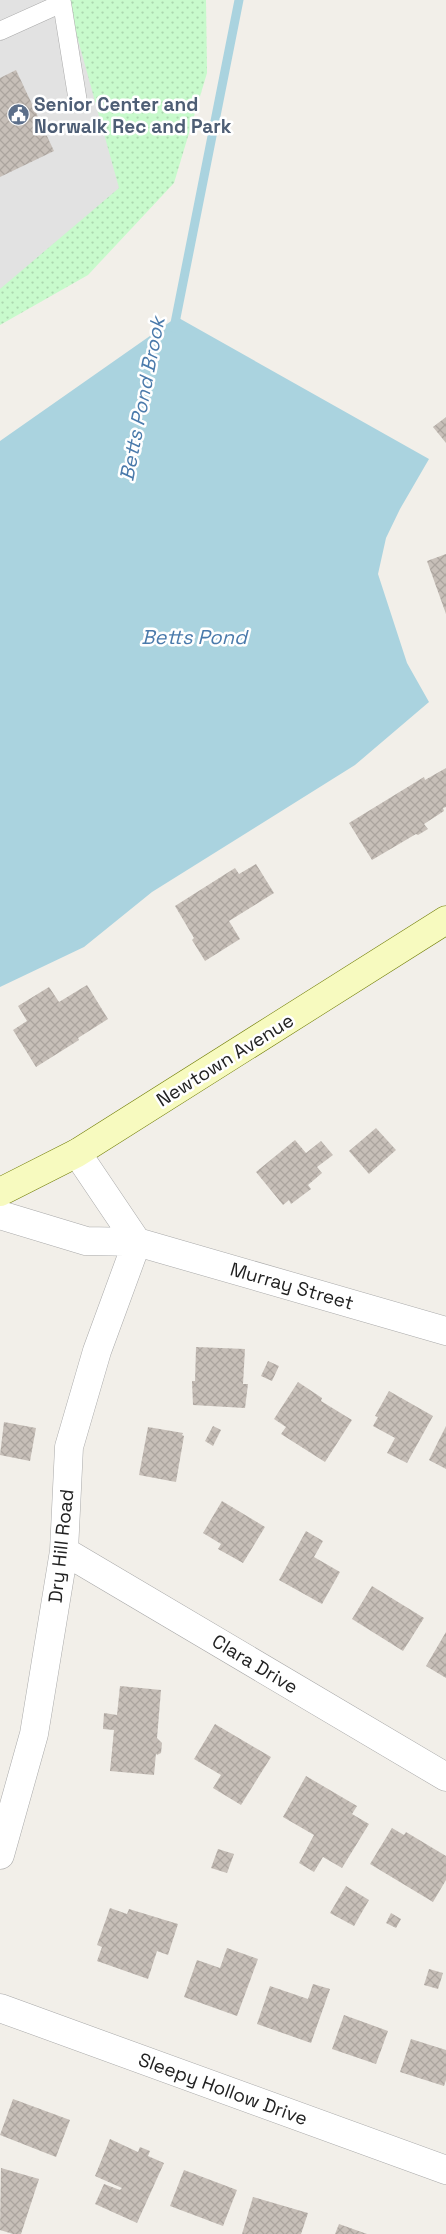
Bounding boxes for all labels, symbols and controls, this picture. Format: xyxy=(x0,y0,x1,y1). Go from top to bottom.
place label: Senior Center and Norwalk Rec and Park xyxy=(34,92,232,139)
public building icon: Senior Center and Norwalk Rec and Park xyxy=(6,103,30,127)
water label: Betts Pond Brook xyxy=(113,313,171,483)
water label: Betts Pond xyxy=(141,624,249,650)
street label: Newtown Avenue xyxy=(152,1008,298,1112)
street label: Murray Street xyxy=(227,1256,357,1316)
street label: Dry Hill Road xyxy=(43,1488,79,1604)
street label: Clara Drive xyxy=(207,1629,303,1699)
street label: Sleepy Hollow Drive xyxy=(135,2047,311,2131)

